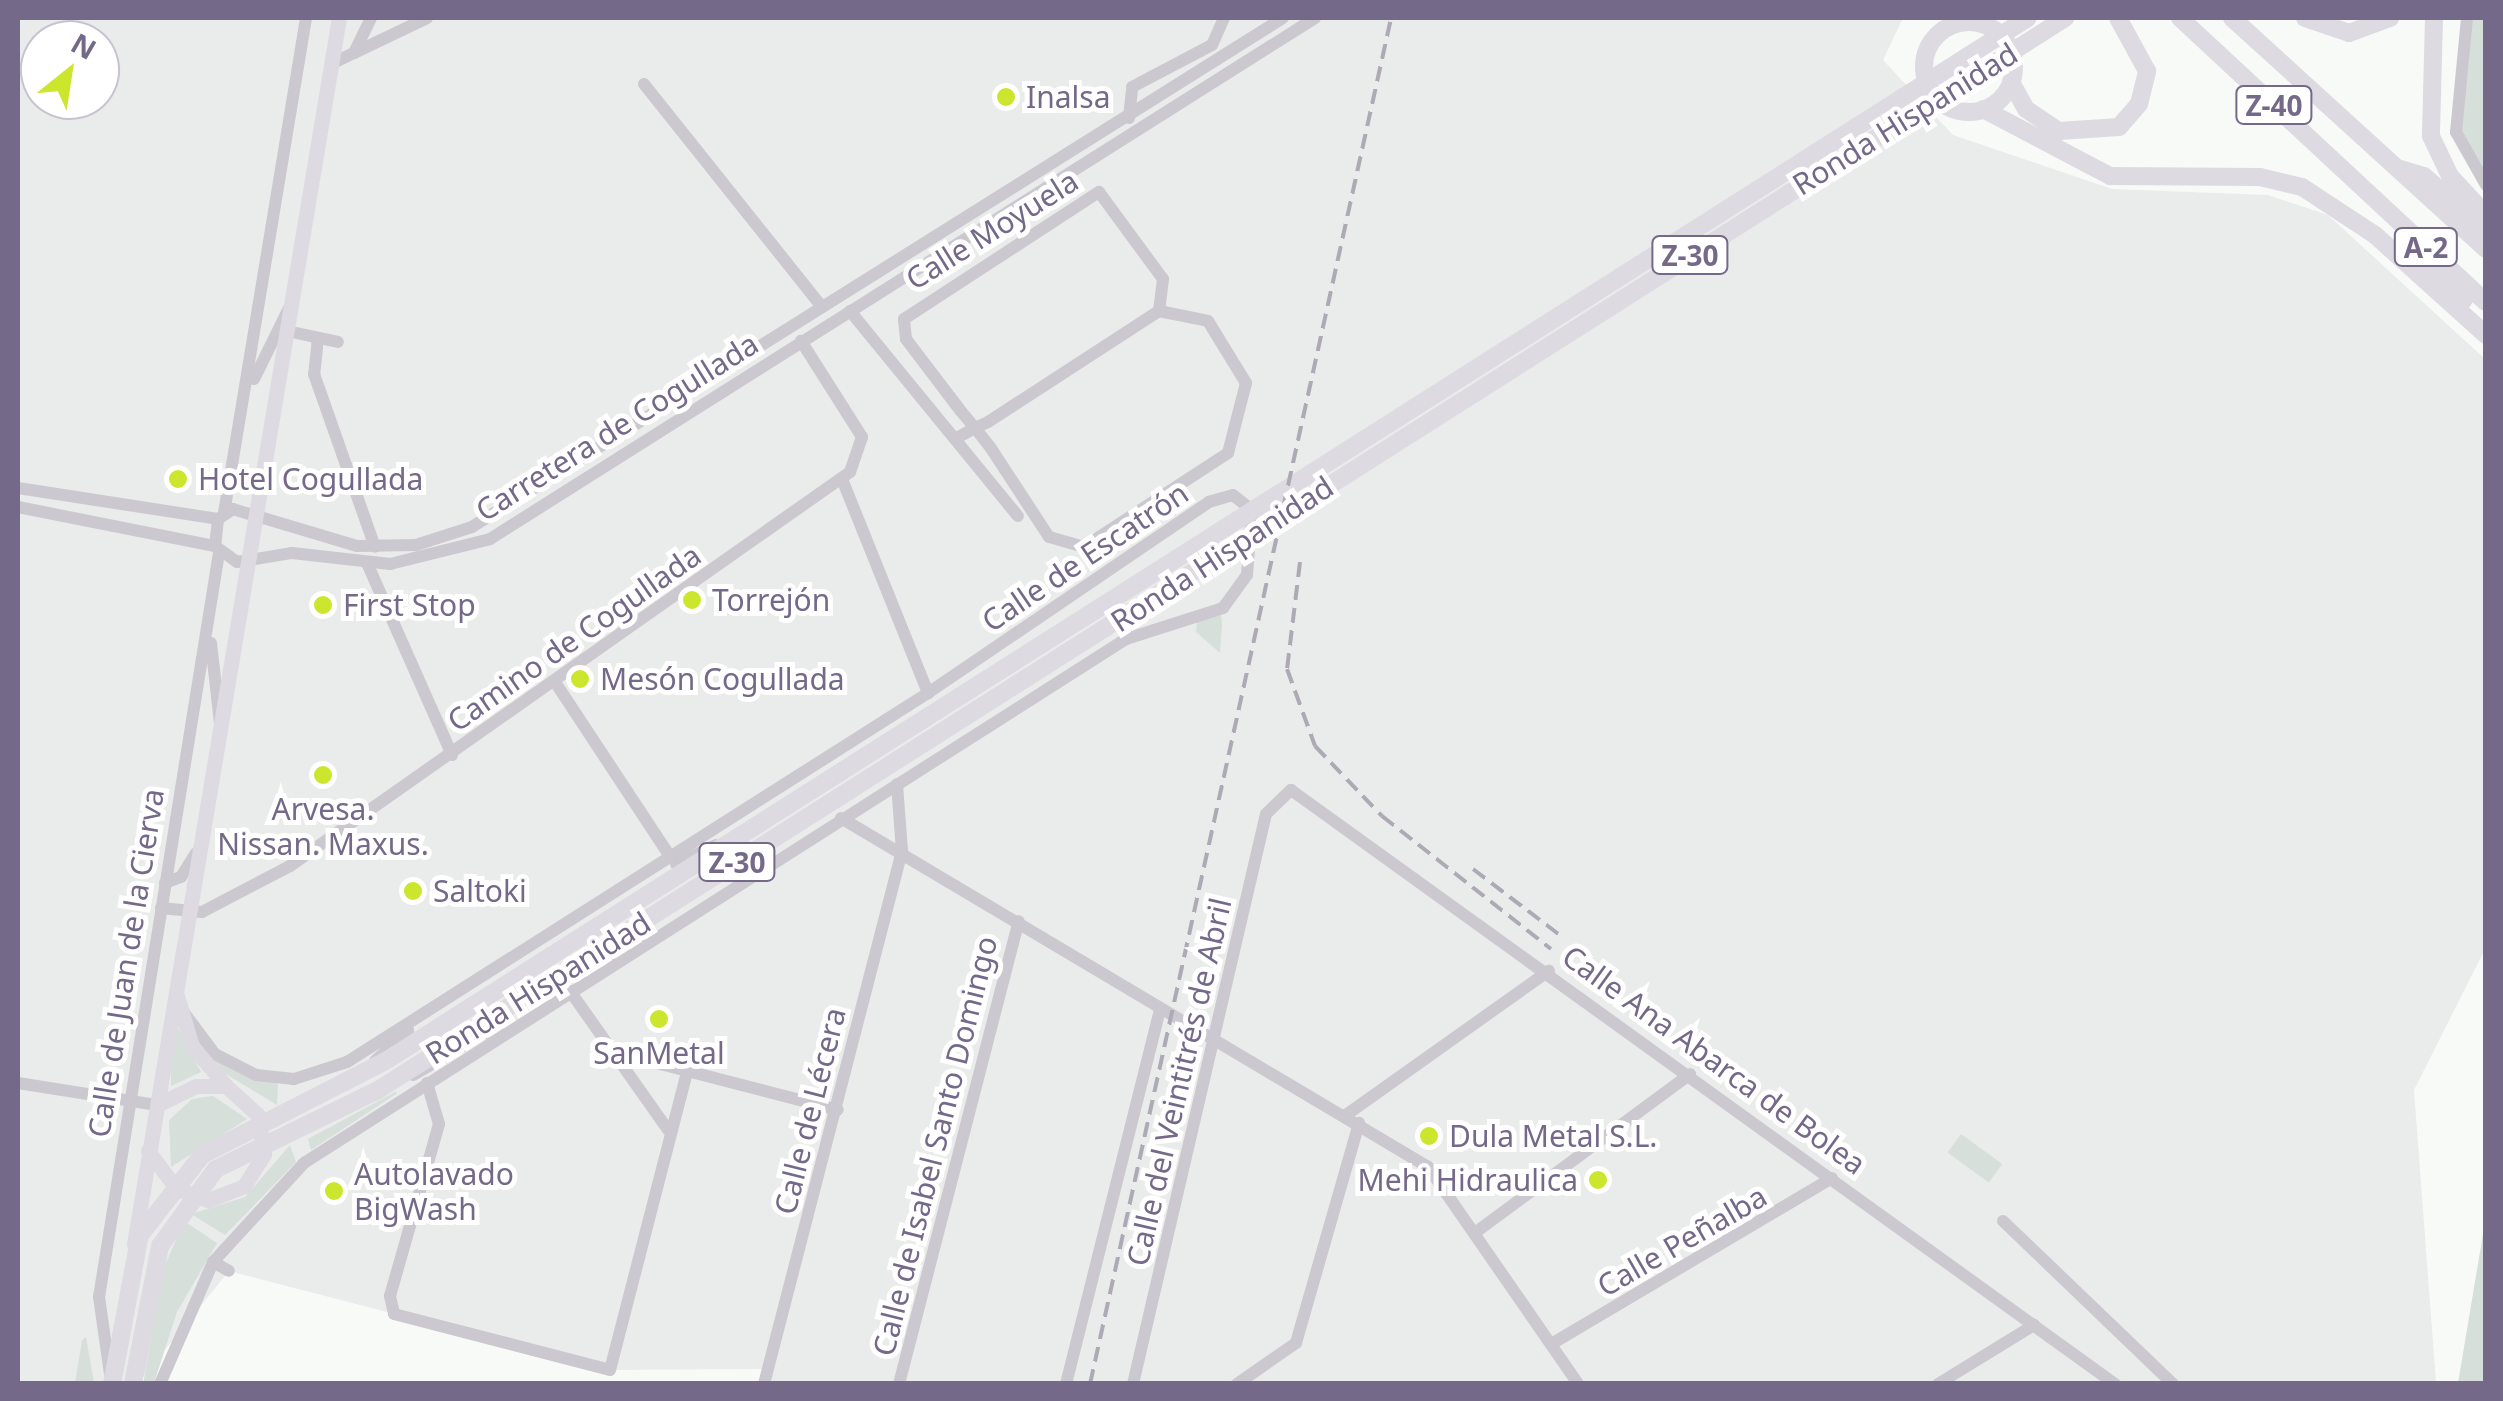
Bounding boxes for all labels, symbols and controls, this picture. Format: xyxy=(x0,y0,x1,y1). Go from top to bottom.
north arrow xyxy=(20,20,120,120)
text: N xyxy=(65,24,103,68)
street label: Ronda Hispanidad xyxy=(1786,35,2024,203)
place label: Inalsa xyxy=(1026,79,1110,115)
road number: Z-40 xyxy=(2234,82,2314,128)
marker: Inalsa xyxy=(995,86,1017,108)
street label: Calle Moyuela xyxy=(899,163,1085,297)
road number: A-2 xyxy=(2394,224,2458,270)
road number: Z-30 xyxy=(1650,232,1730,278)
street label: Carretera de Cogullada xyxy=(469,325,765,529)
place label: Hotel Cogullada xyxy=(198,461,423,497)
marker: Hotel Cogullada xyxy=(167,468,189,490)
street label: Ronda Hispanidad xyxy=(1104,469,1340,639)
street label: Calle de Escatrón xyxy=(975,475,1195,639)
street label: Camino de Cogullada xyxy=(440,537,708,739)
place label: Torrejón xyxy=(712,582,830,618)
place label: First Stop xyxy=(343,587,476,623)
marker: Torrejón xyxy=(681,589,703,611)
marker: First Stop xyxy=(312,594,334,616)
place label: Mesón Cogullada xyxy=(600,661,845,697)
marker: Mesón Cogullada xyxy=(569,668,591,690)
marker: Arvesa. Nissan. Maxus. xyxy=(312,764,334,786)
street label: Calle de Juan de la Cierva xyxy=(81,786,171,1140)
place label: Arvesa. Nissan. Maxus. xyxy=(217,791,429,862)
road number: Z-30 xyxy=(697,839,777,885)
place label: Saltoki xyxy=(433,873,527,909)
marker: Saltoki xyxy=(402,880,424,902)
street label: Calle del Veintitrés de Abril xyxy=(1119,895,1239,1269)
street label: Ronda Hispanidad xyxy=(419,904,657,1072)
street label: Calle de Isabel Santo Domingo xyxy=(865,933,1005,1359)
street label: Calle Ana Abarca de Bolea xyxy=(1555,938,1873,1182)
street label: Calle de Lécera xyxy=(767,1004,853,1218)
marker: SanMetal xyxy=(648,1008,670,1030)
place label: SanMetal xyxy=(593,1035,725,1071)
place label: Dula Metal S.L. xyxy=(1449,1118,1657,1154)
marker: Dula Metal S.L. xyxy=(1418,1125,1440,1147)
place label: Autolavado BigWash xyxy=(354,1156,514,1226)
place label: Mehi Hidraulica xyxy=(1358,1162,1578,1198)
marker: Mehi Hidraulica xyxy=(1587,1169,1609,1191)
street label: Calle Peñalba xyxy=(1591,1178,1773,1304)
marker: Autolavado BigWash xyxy=(323,1180,345,1202)

